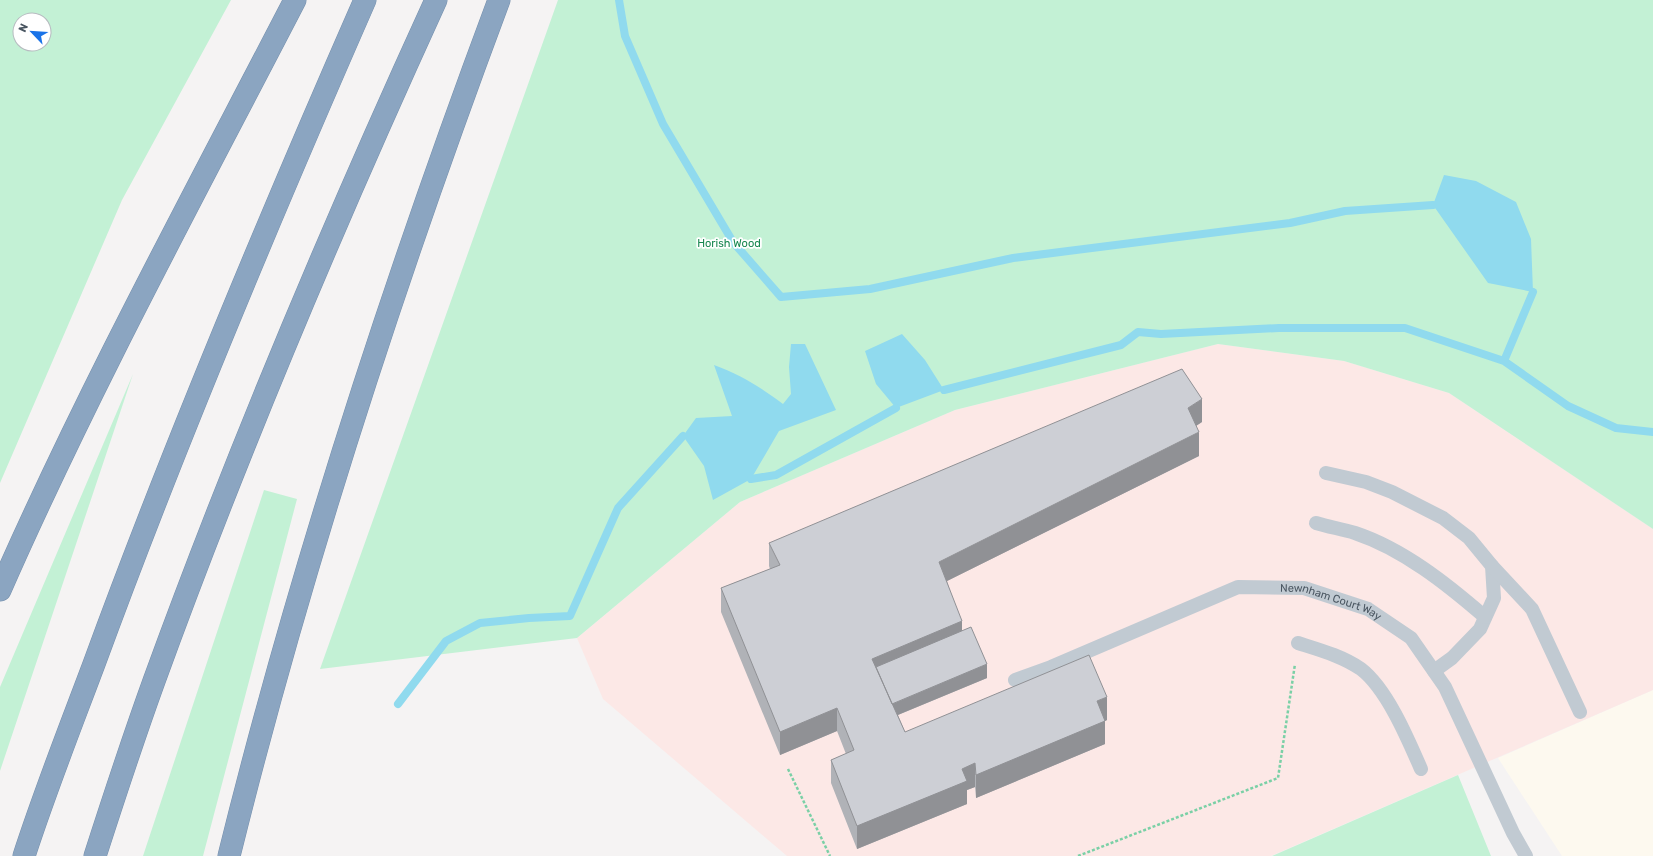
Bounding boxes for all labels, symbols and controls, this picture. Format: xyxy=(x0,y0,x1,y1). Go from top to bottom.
north arrow xyxy=(12,12,52,52)
text: N xyxy=(16,22,31,34)
park label: Horish Wood xyxy=(697,237,761,250)
street label: Newnham Court Way xyxy=(1280,582,1384,623)

